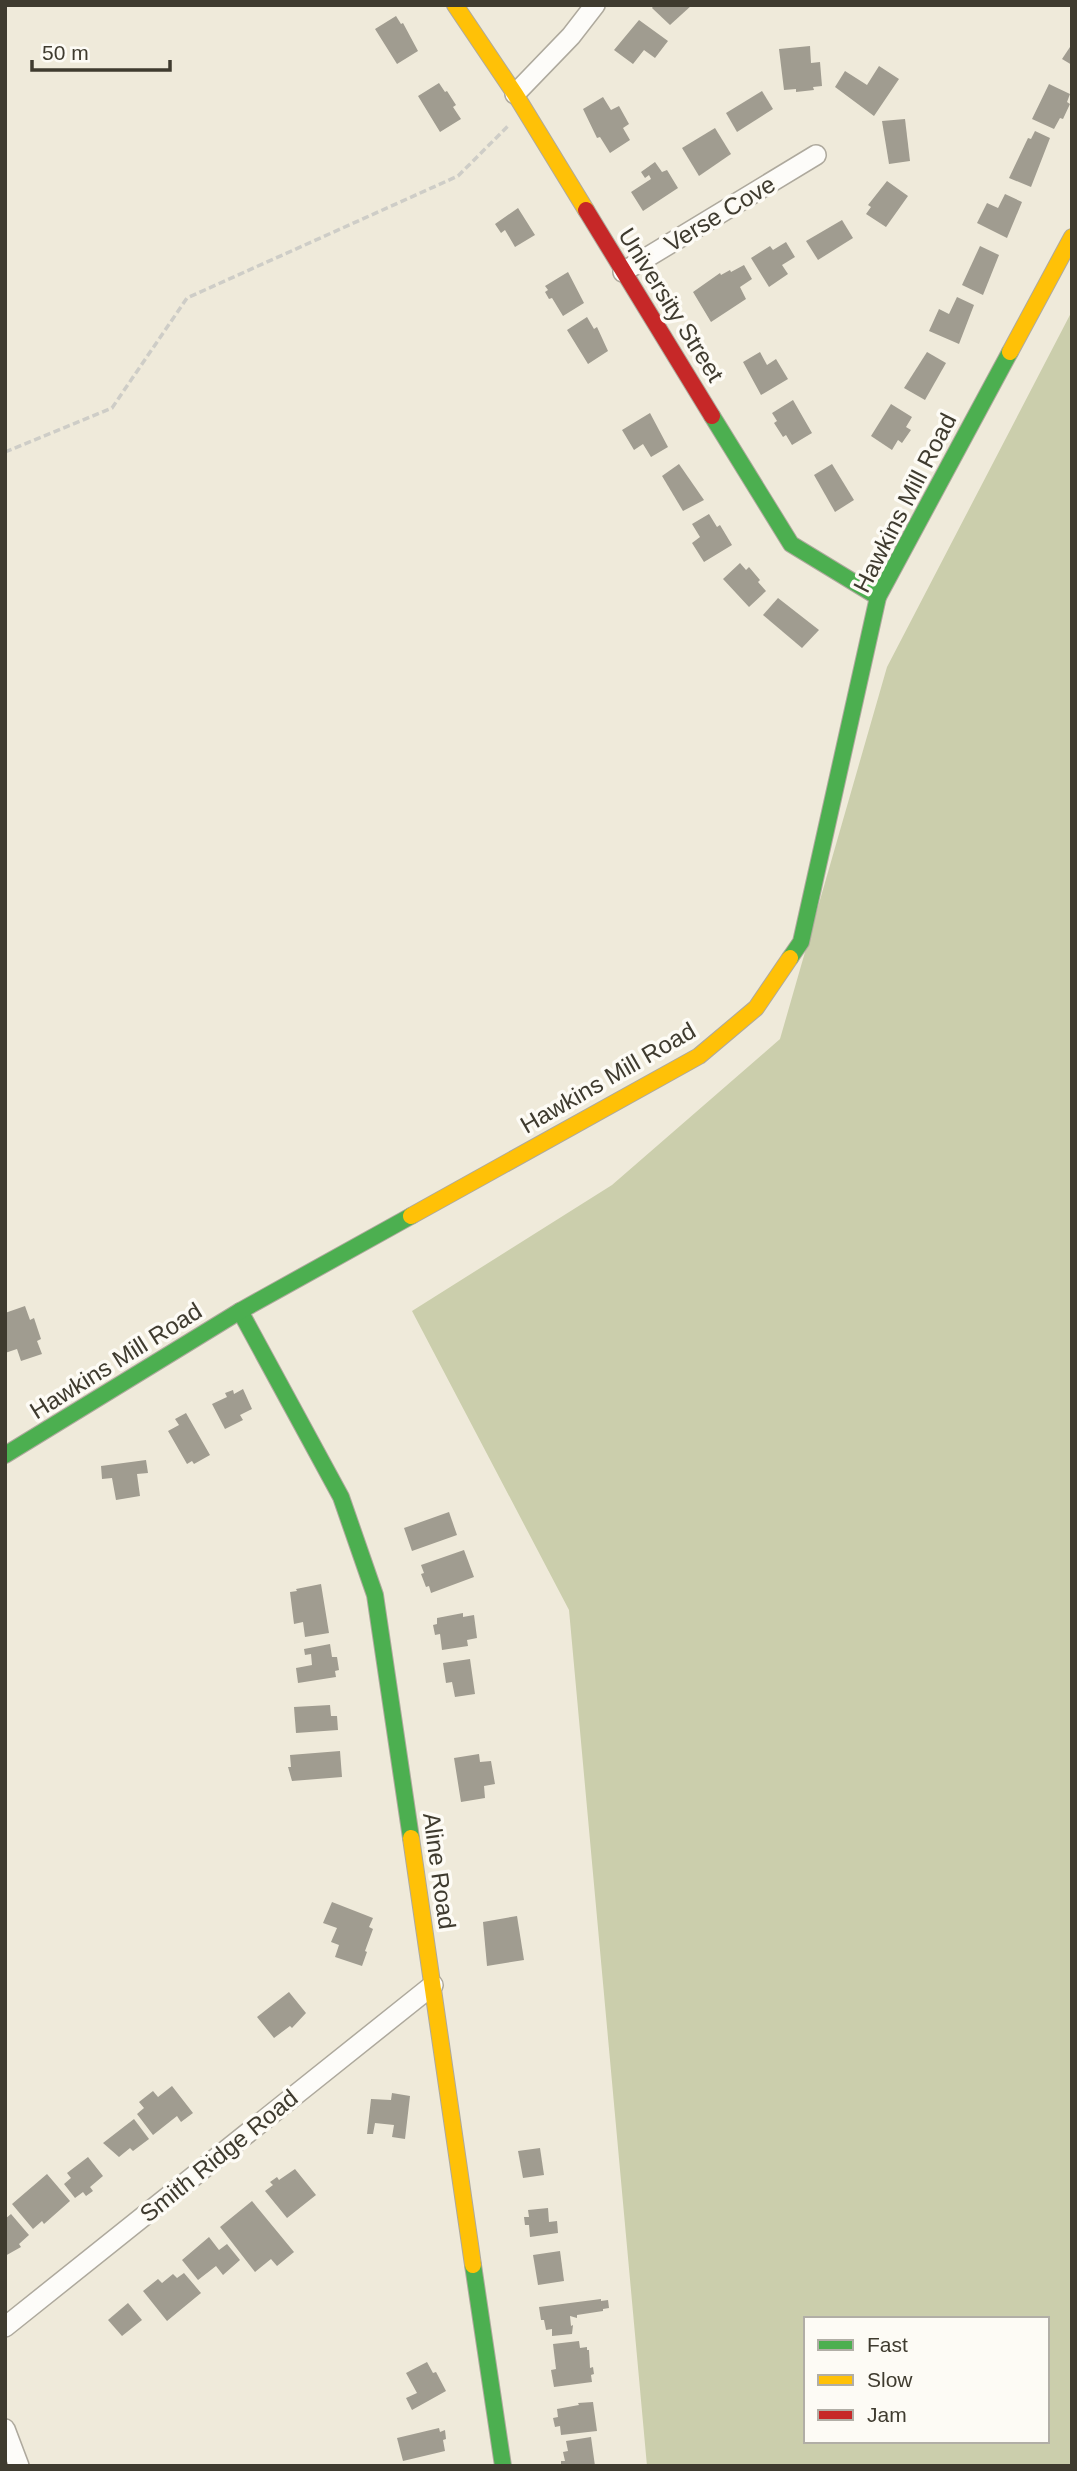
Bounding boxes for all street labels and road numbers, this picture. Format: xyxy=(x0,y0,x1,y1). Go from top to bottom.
street label: Verse Cove xyxy=(660,170,780,257)
street label: University Street xyxy=(613,223,730,387)
street label: Hawkins Mill Road xyxy=(848,409,961,597)
street label: Hawkins Mill Road xyxy=(516,1017,700,1139)
street label: Hawkins Mill Road xyxy=(25,1297,207,1424)
street label: Aline Road xyxy=(418,1811,461,1931)
street label: Smith Ridge Road xyxy=(135,2084,303,2227)

